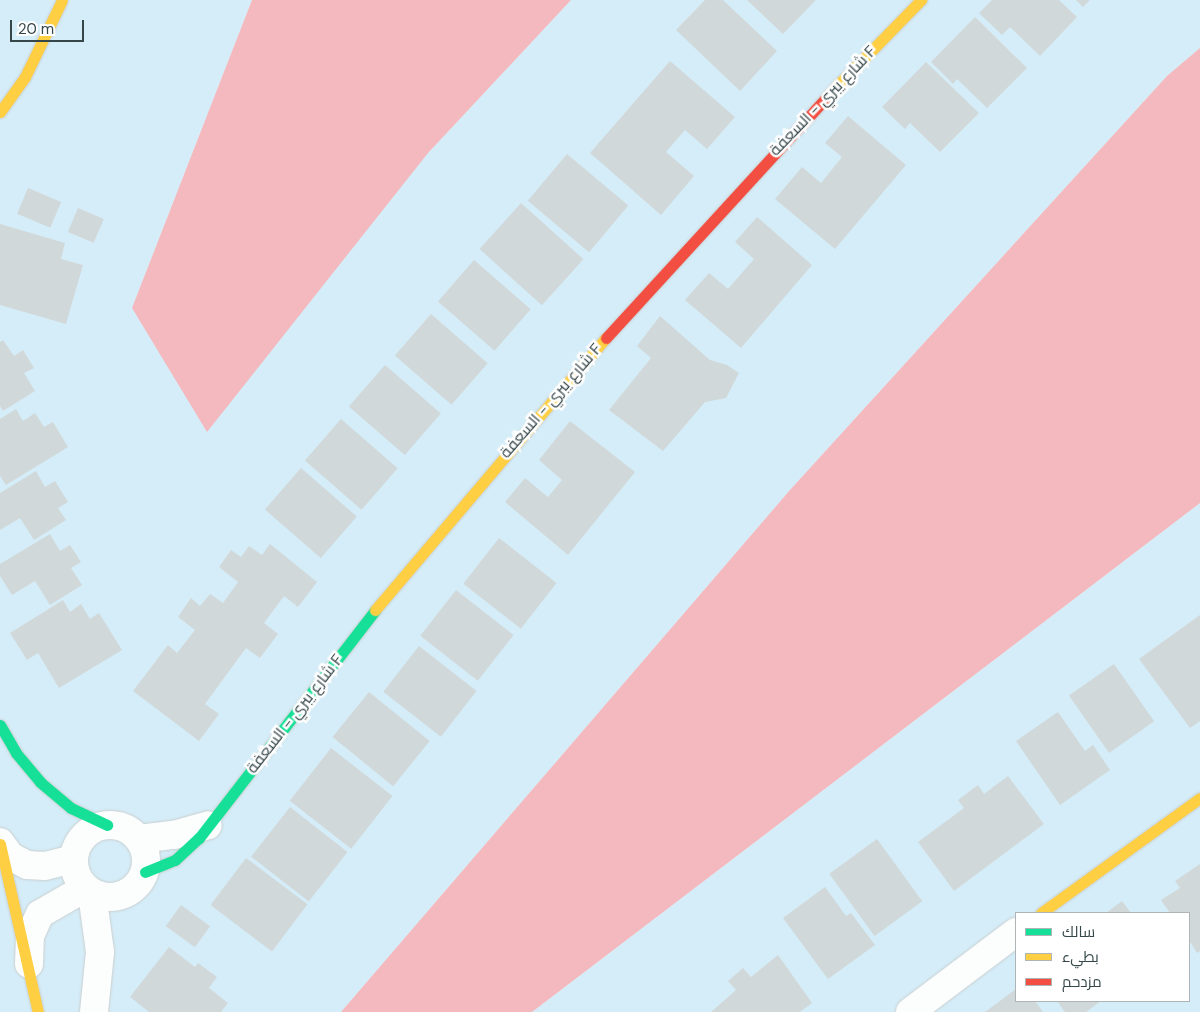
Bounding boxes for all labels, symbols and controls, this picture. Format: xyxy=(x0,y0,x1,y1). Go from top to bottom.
scale bar xyxy=(12,10,86,42)
text: 20 m xyxy=(18,19,54,39)
street label: شارع يبري - السعفة F xyxy=(766,42,880,160)
street label: شارع يبري - السعفة F xyxy=(496,340,606,462)
street label: شارع يبري - السعفة F xyxy=(243,651,347,777)
legend xyxy=(1015,912,1190,1002)
text: سالك xyxy=(1062,922,1095,942)
text: بطيء xyxy=(1062,947,1099,967)
text: مزدحم xyxy=(1062,972,1102,992)

